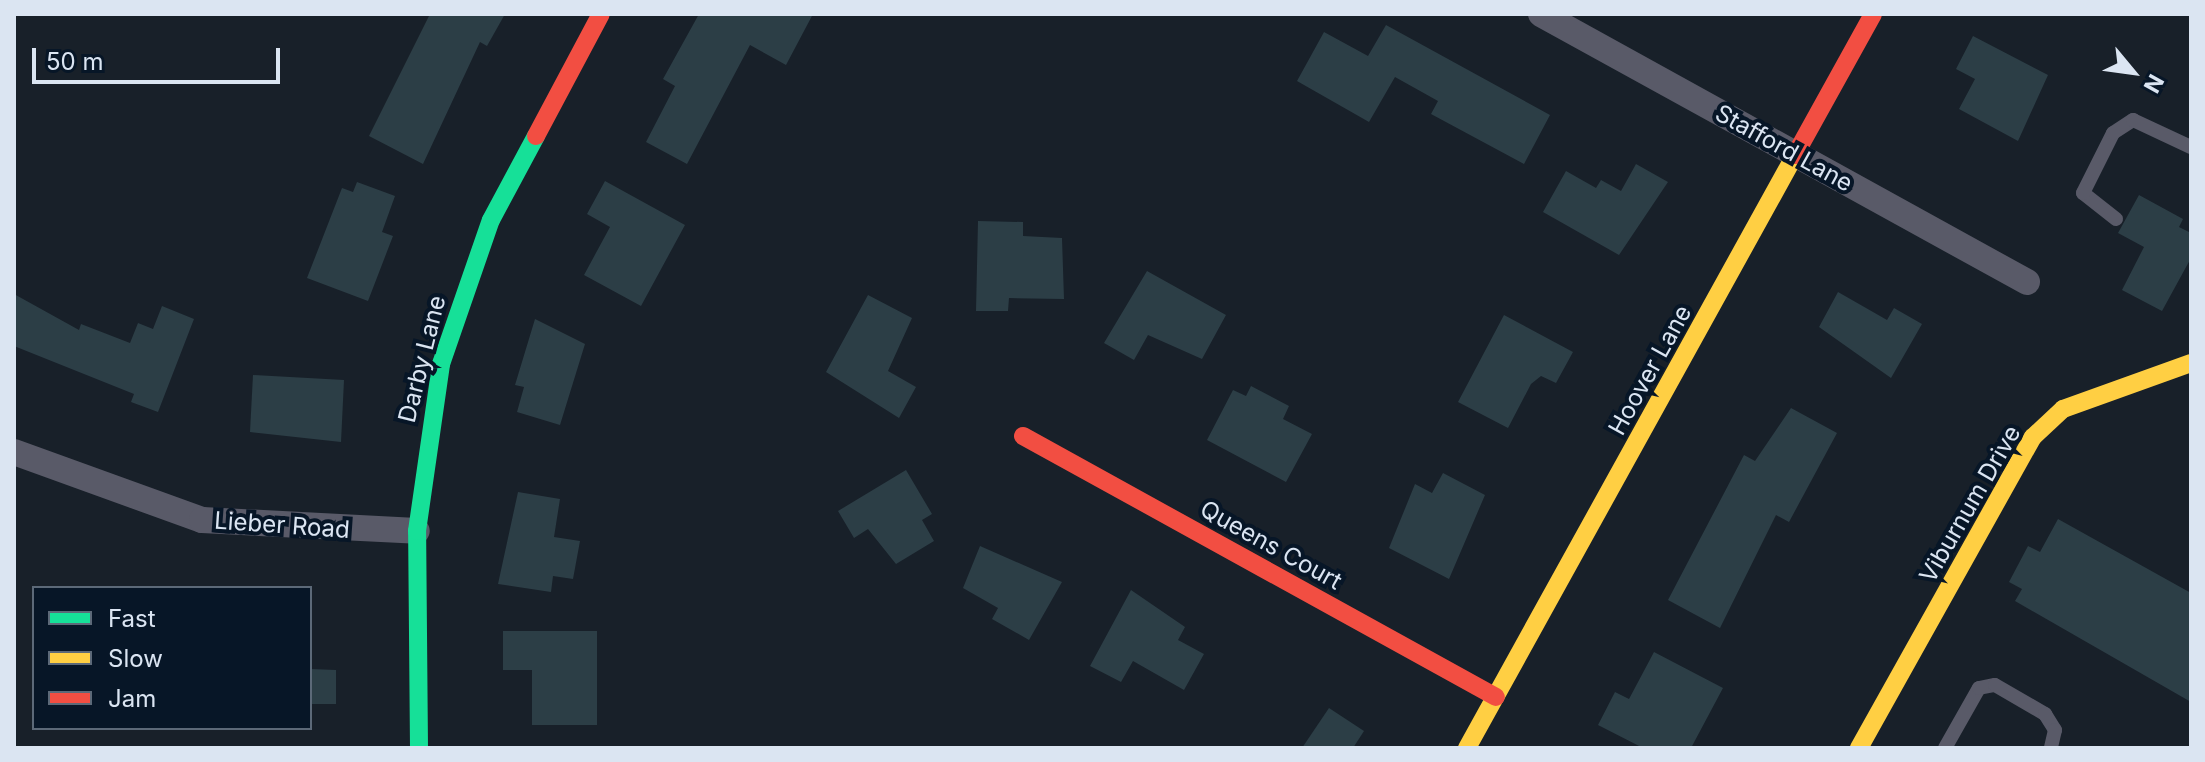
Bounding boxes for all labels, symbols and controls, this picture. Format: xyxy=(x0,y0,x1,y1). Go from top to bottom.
scale bar xyxy=(36,32,284,82)
north arrow xyxy=(2093,32,2173,112)
text: 50 m xyxy=(46,47,104,76)
text: N xyxy=(2139,70,2169,97)
street label: Stafford Lane xyxy=(1710,98,1858,198)
street label: Darby Lane xyxy=(392,293,452,425)
street label: Hoover Lane xyxy=(1602,300,1698,440)
street label: Viburnum Drive xyxy=(1913,420,2027,588)
street label: Queens Court xyxy=(1195,494,1347,596)
street label: Lieber Road xyxy=(213,506,351,544)
legend xyxy=(32,586,312,730)
text: Fast xyxy=(108,604,156,633)
text: Slow xyxy=(108,644,163,673)
text: Jam xyxy=(108,684,156,713)

